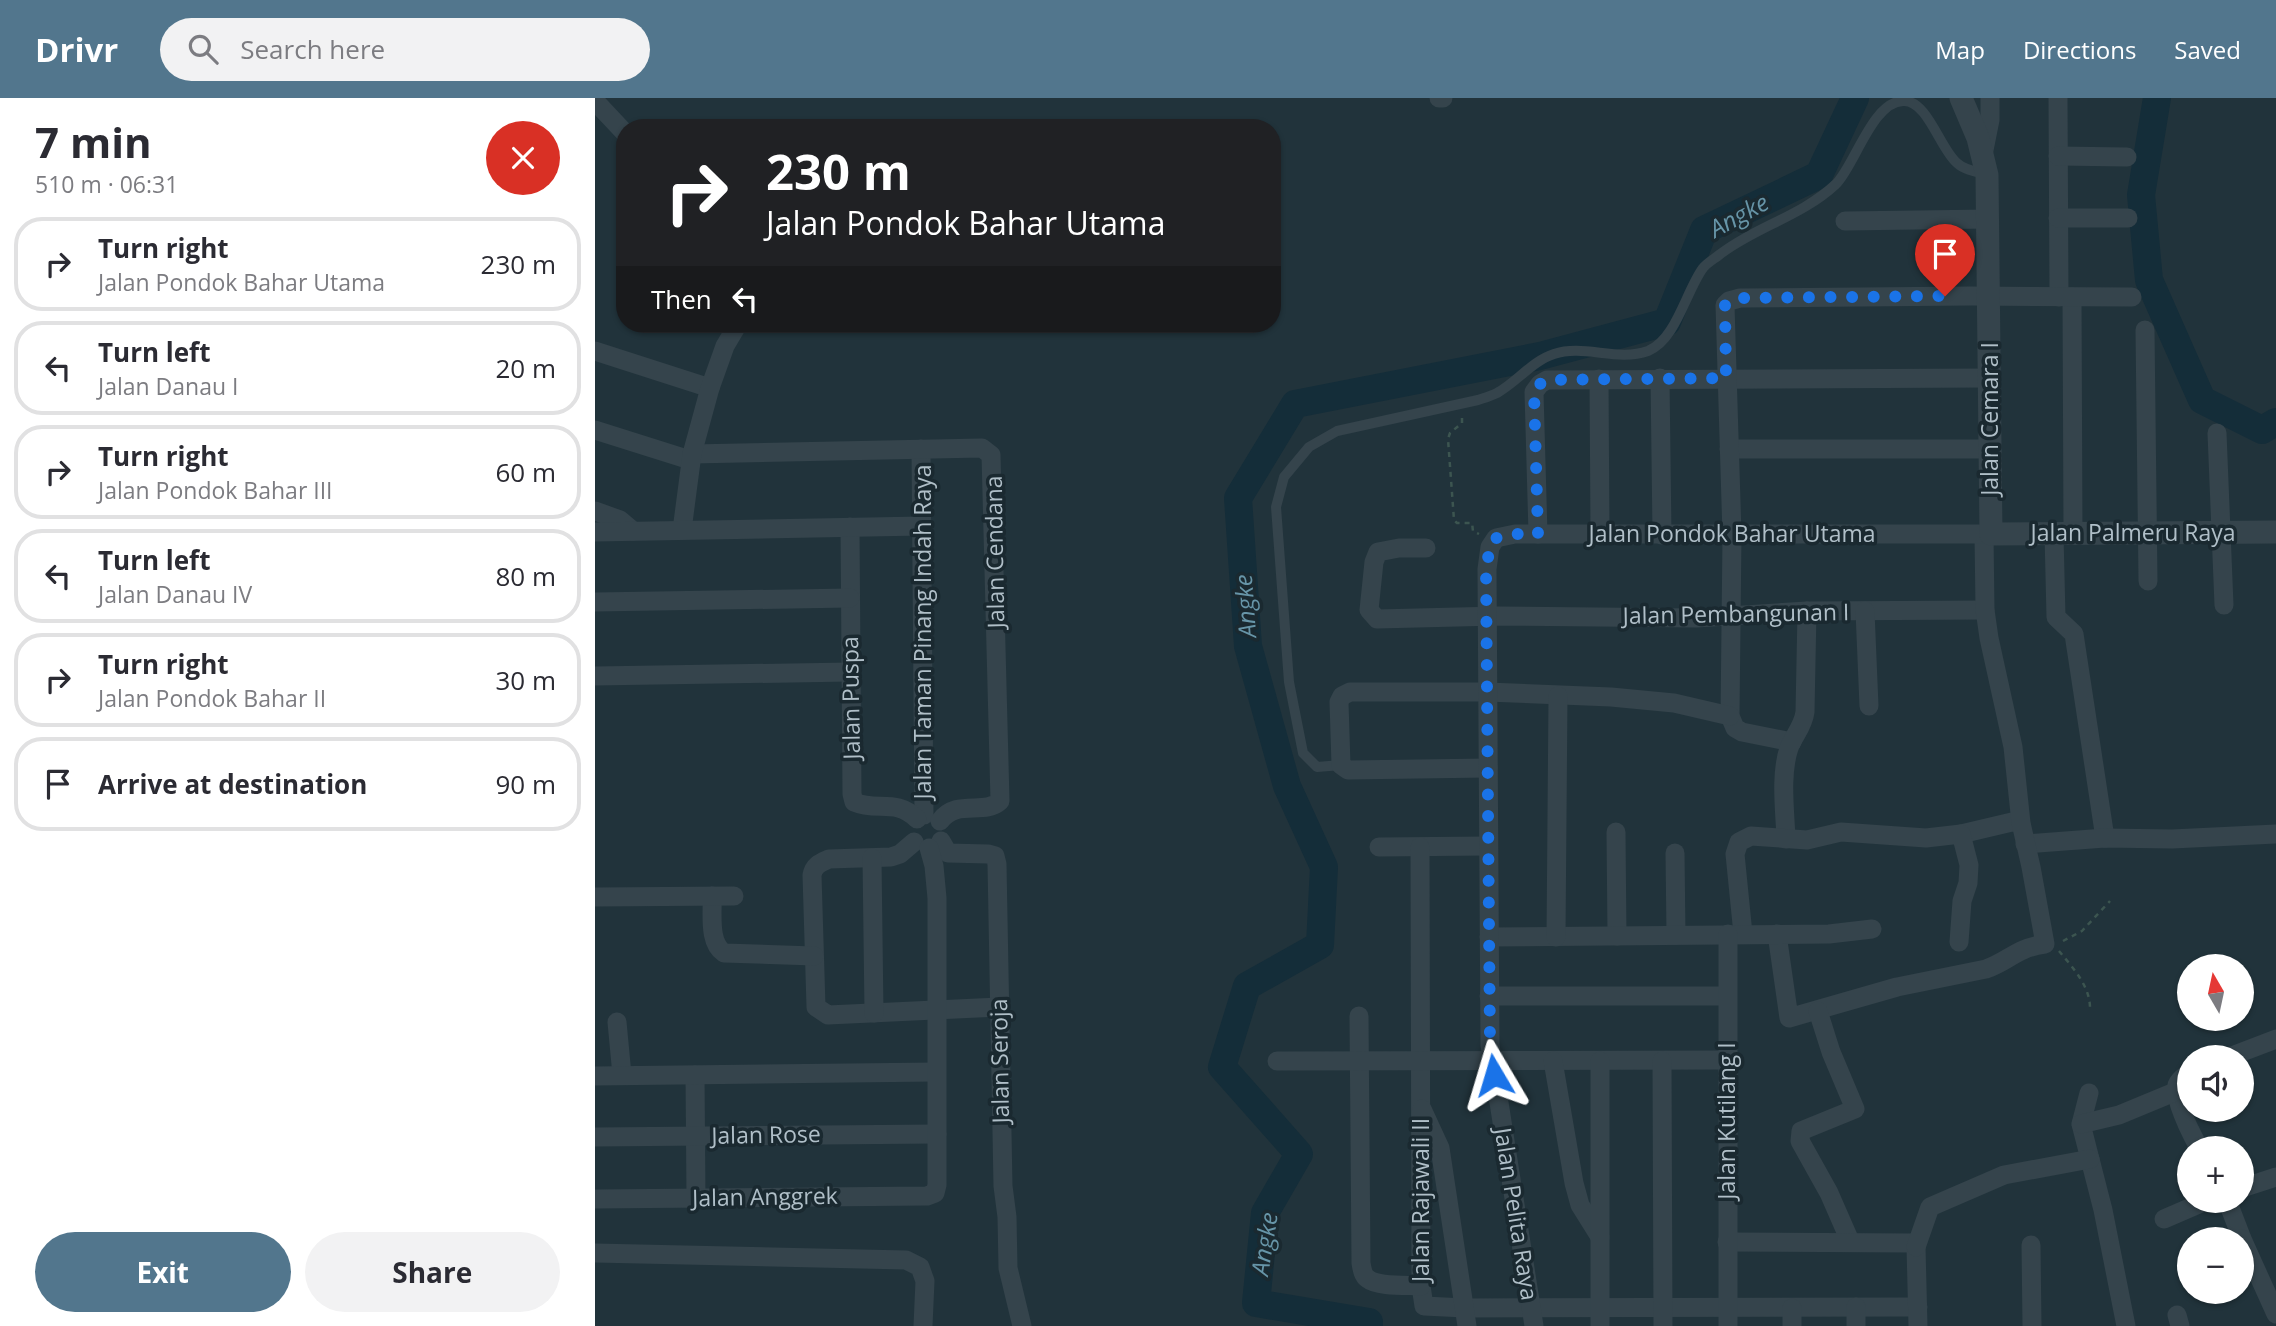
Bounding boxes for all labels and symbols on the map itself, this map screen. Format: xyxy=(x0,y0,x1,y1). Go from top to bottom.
water label: Angke xyxy=(1701,185,1774,245)
pin xyxy=(1915,224,1975,296)
street label: Jalan Cemara I xyxy=(1973,342,2005,498)
street label: Jalan Taman Pinang Indah Raya xyxy=(906,464,938,802)
street label: Jalan Cendana xyxy=(977,475,1011,631)
street label: Jalan Palmeru Raya xyxy=(2028,516,2236,548)
street label: Jalan Pondok Bahar Utama xyxy=(1586,517,1876,549)
water label: Angke xyxy=(1226,573,1263,641)
street label: Jalan Pembangunan I xyxy=(1620,595,1850,631)
street label: Jalan Puspa xyxy=(833,636,867,762)
north arrow xyxy=(2177,954,2254,1031)
street label: Jalan Seroja xyxy=(982,998,1016,1126)
position arrow xyxy=(1457,1038,1531,1112)
street label: Jalan Kutilang I xyxy=(1710,1042,1742,1202)
street label: Jalan Rose xyxy=(709,1117,821,1151)
street label: Jalan Rajawali II xyxy=(1404,1118,1436,1284)
street label: Jalan Pelita Raya xyxy=(1487,1123,1546,1302)
street label: Jalan Anggrek xyxy=(690,1179,838,1213)
water label: Angke xyxy=(1242,1210,1285,1280)

